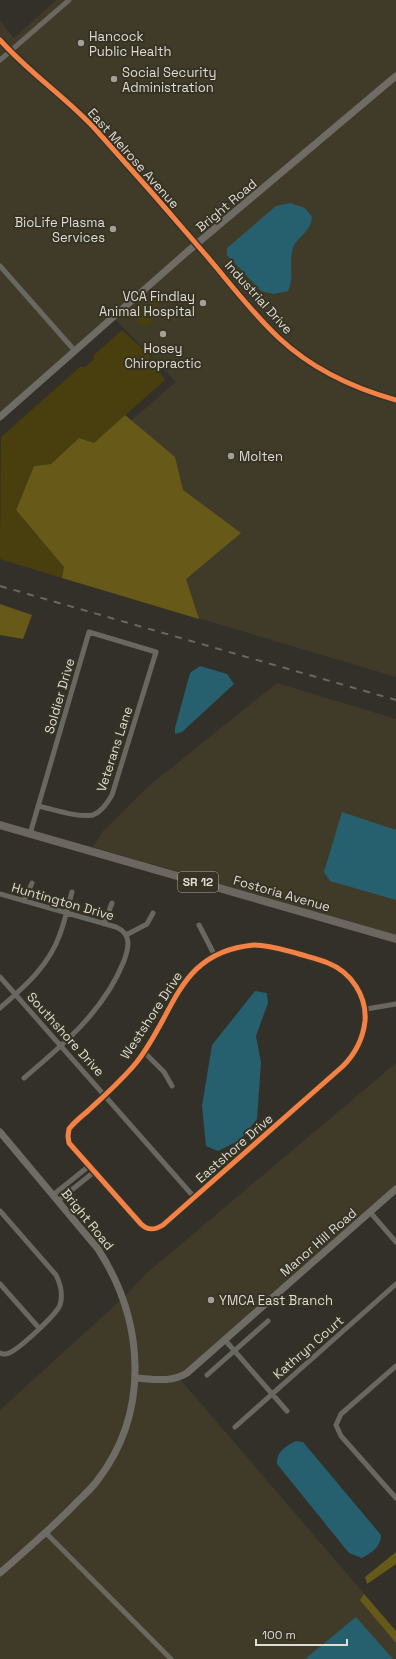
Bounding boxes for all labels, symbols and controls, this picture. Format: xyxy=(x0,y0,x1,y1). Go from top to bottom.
place label: Hancock Public Health xyxy=(89,28,171,60)
marker: Hancock Public Health xyxy=(76,38,86,48)
place label: Social Security Administration xyxy=(122,64,216,96)
marker: Social Security Administration xyxy=(109,74,119,84)
street label: East Melrose Avenue xyxy=(84,105,183,212)
street label: Bright Road xyxy=(192,175,260,236)
place label: BioLife Plasma Services xyxy=(15,214,106,246)
marker: BioLife Plasma Services xyxy=(108,224,118,234)
street label: Industrial Drive xyxy=(221,257,296,338)
place label: VCA Findlay Animal Hospital xyxy=(99,288,195,320)
marker: VCA Findlay Animal Hospital xyxy=(198,298,208,308)
marker: Hosey Chiropractic xyxy=(158,329,168,339)
place label: Hosey Chiropractic xyxy=(124,340,202,372)
place label: Molten xyxy=(239,448,283,465)
marker: Molten xyxy=(226,451,236,461)
street label: Soldier Drive xyxy=(41,656,78,736)
street label: Veterans Lane xyxy=(93,704,136,794)
road number: SR 12 xyxy=(178,872,218,892)
street label: Fostoria Avenue xyxy=(231,872,332,915)
street label: Huntington Drive xyxy=(10,879,116,924)
street label: Westshore Drive xyxy=(117,968,186,1062)
street label: Southshore Drive xyxy=(23,989,108,1080)
street label: Eastshore Drive xyxy=(192,1110,277,1187)
street label: Bright Road xyxy=(58,1185,118,1253)
street label: Manor Hill Road xyxy=(276,1204,360,1280)
place label: YMCA East Branch xyxy=(219,1292,333,1309)
marker: YMCA East Branch xyxy=(206,1295,216,1305)
street label: Kathryn Court xyxy=(269,1312,347,1383)
scale bar xyxy=(256,1621,347,1647)
text: 100 m xyxy=(262,1627,296,1643)

